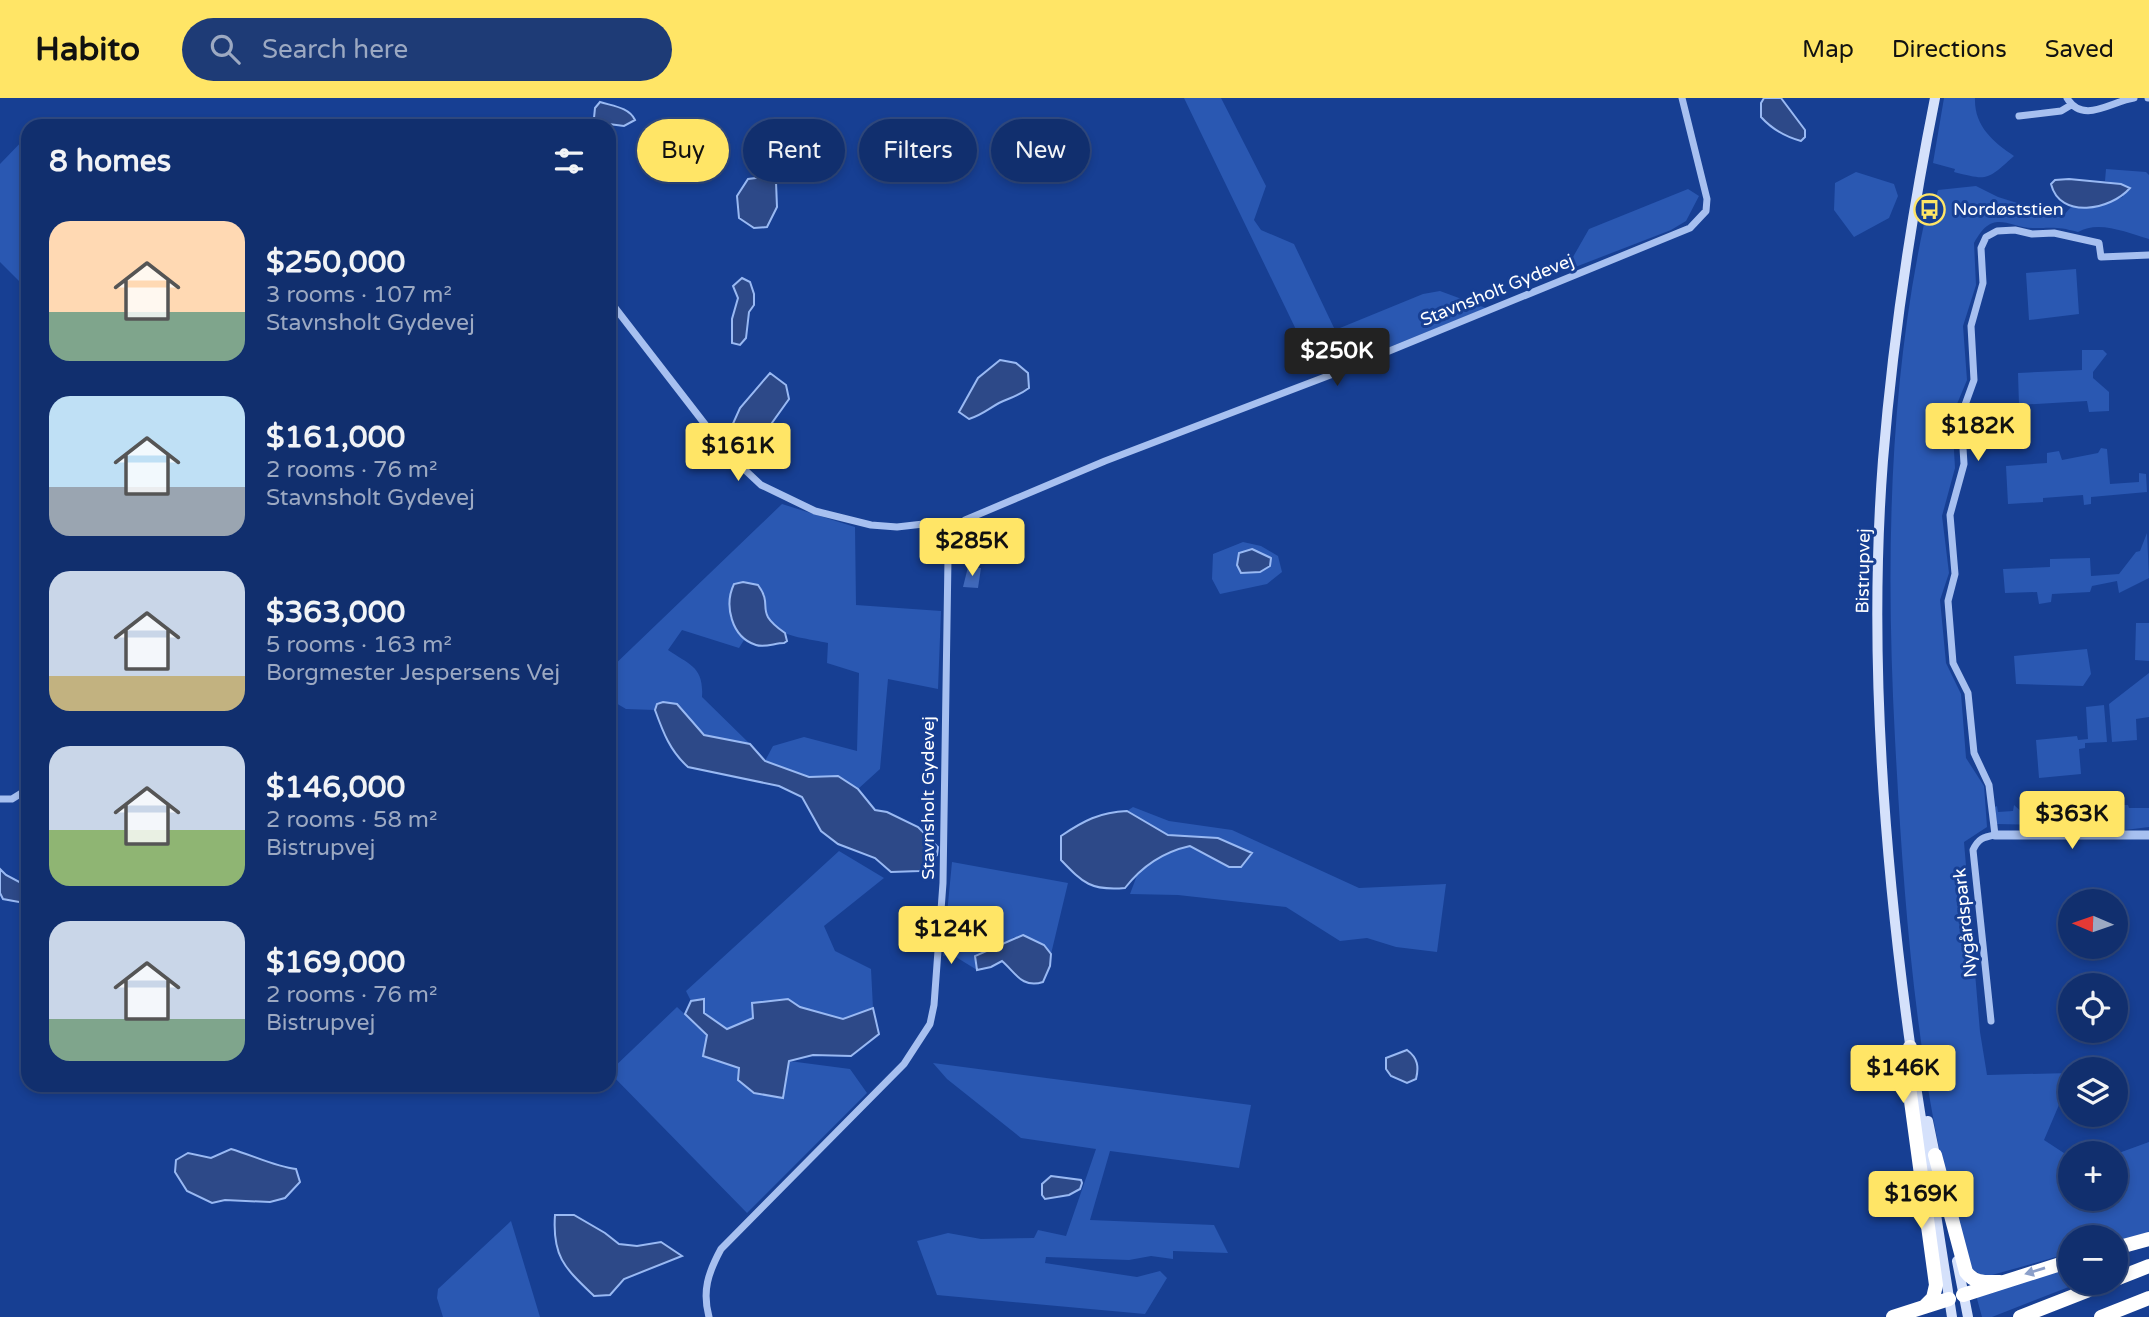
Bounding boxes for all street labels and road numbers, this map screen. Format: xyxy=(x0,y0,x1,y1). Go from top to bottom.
street label: Stavnsholt Gydevej xyxy=(1417,249,1577,331)
street label: Bistrupvej xyxy=(1851,528,1875,614)
street label: Stavnsholt Gydevej xyxy=(917,716,939,880)
street label: Nygårdspark xyxy=(1948,867,1982,979)

